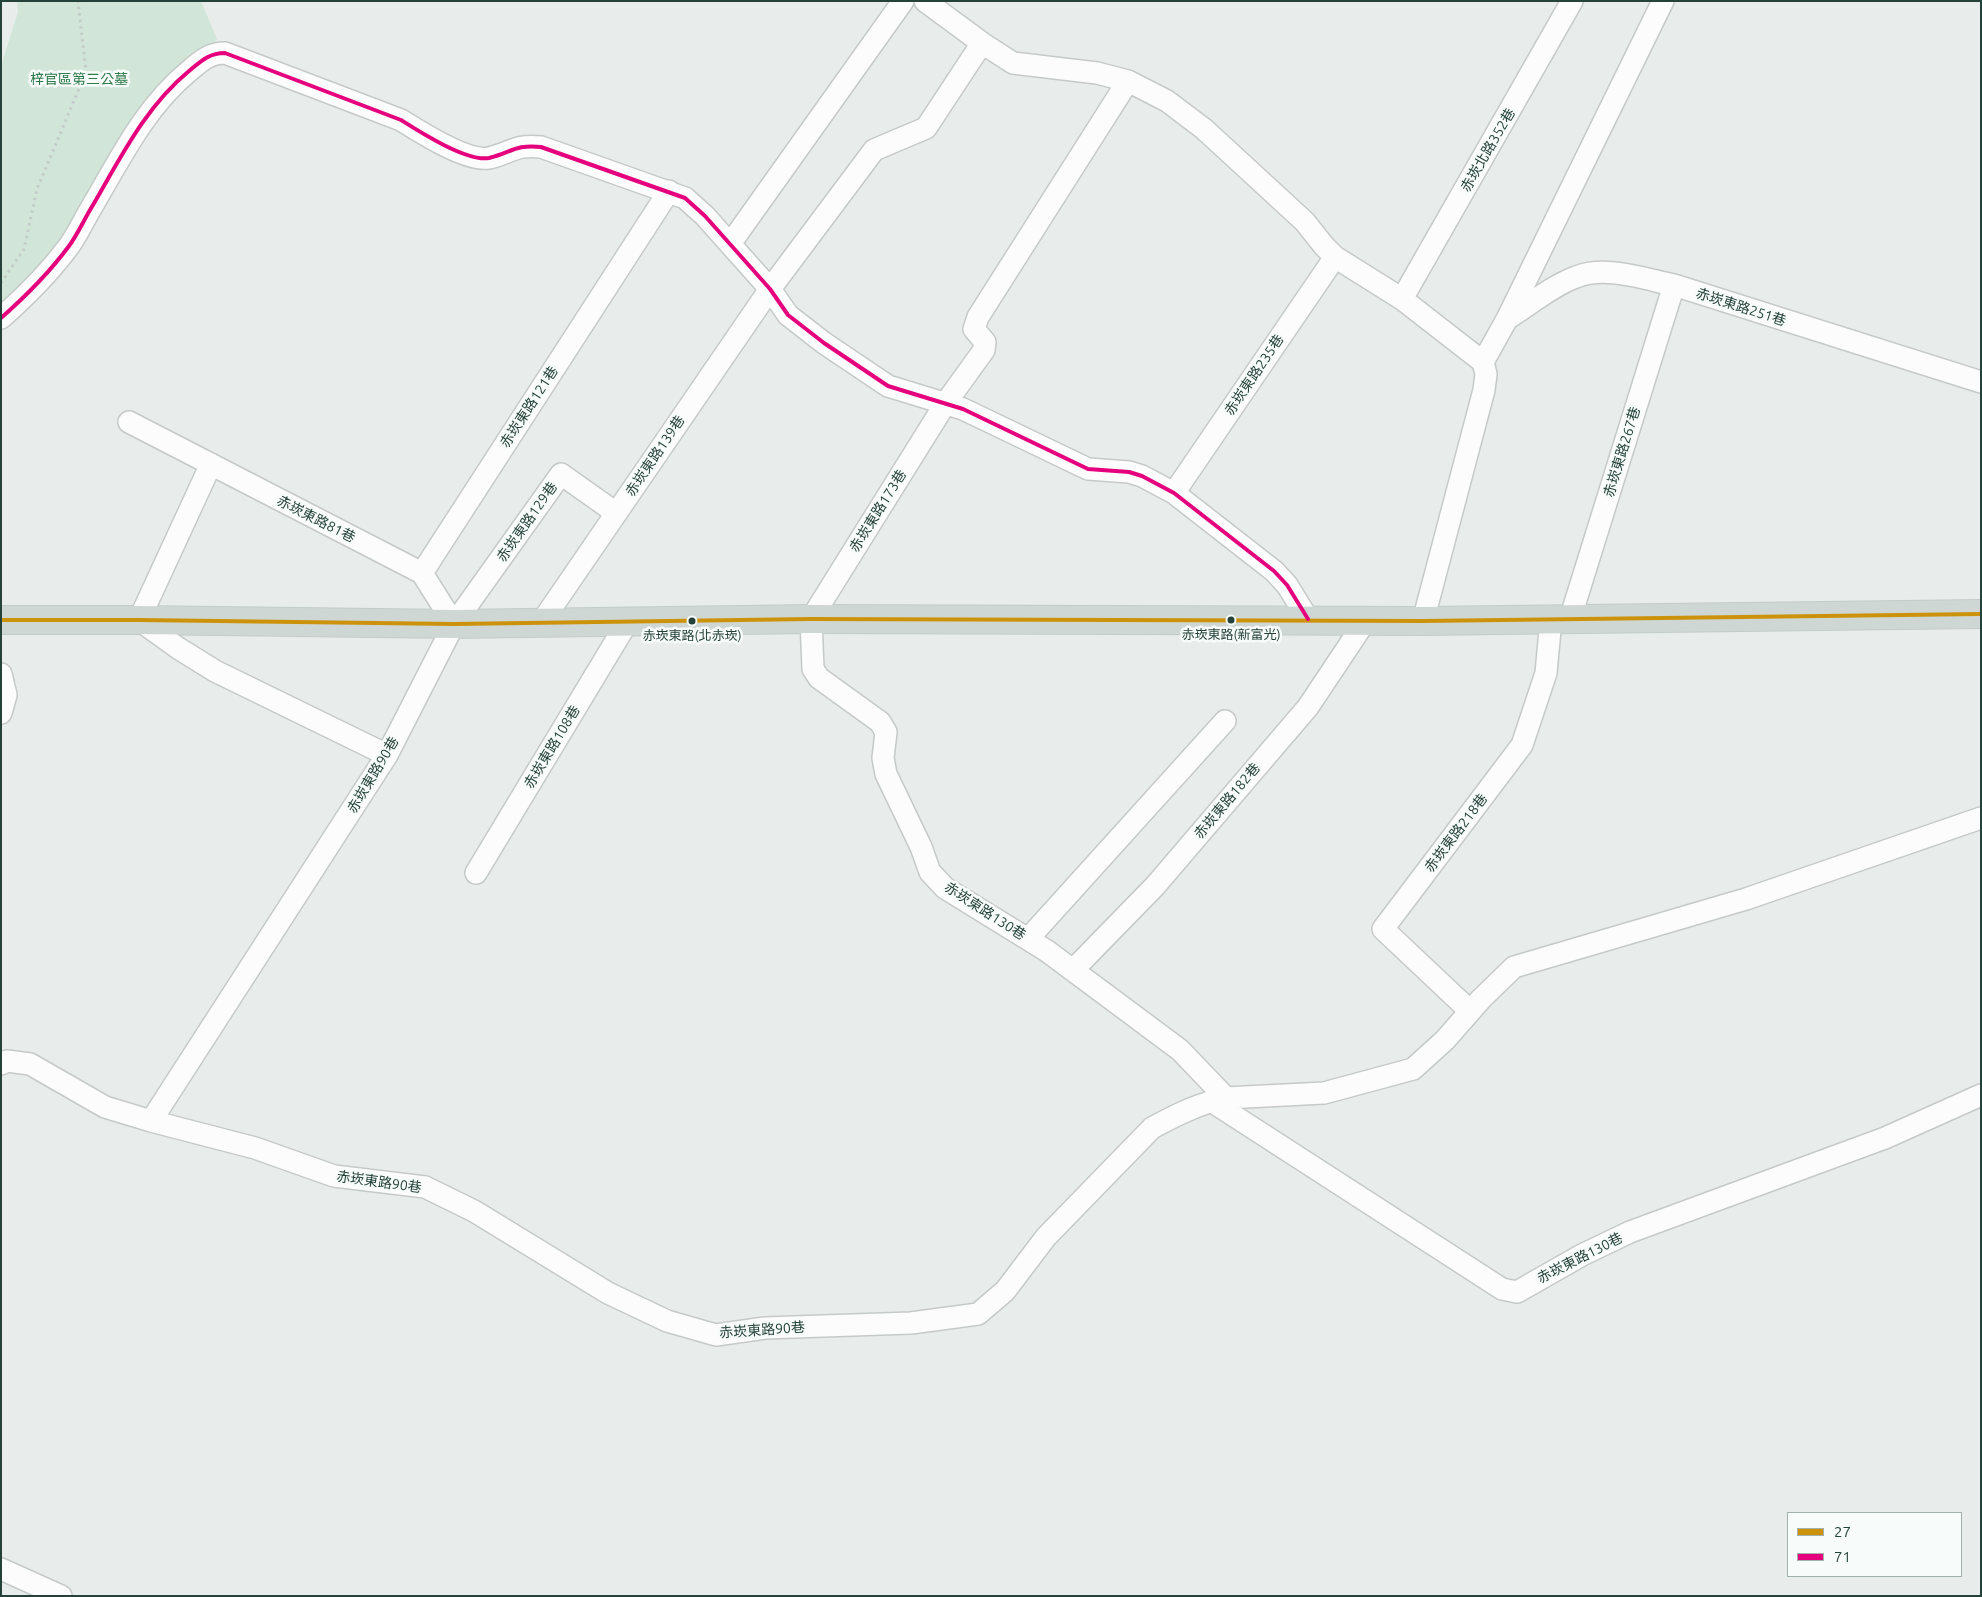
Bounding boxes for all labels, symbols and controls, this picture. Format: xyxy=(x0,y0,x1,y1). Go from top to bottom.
park label: 梓官區第三公墓 xyxy=(30,71,128,87)
street label: 赤崁北路352巷 xyxy=(1457,105,1519,195)
street label: 赤崁東路251巷 xyxy=(1694,285,1788,329)
street label: 赤崁東路235巷 xyxy=(1221,331,1287,419)
street label: 赤崁東路121巷 xyxy=(496,363,562,451)
street label: 赤崁東路267巷 xyxy=(1600,405,1644,499)
street label: 赤崁東路139巷 xyxy=(622,412,688,500)
street label: 赤崁東路173巷 xyxy=(846,467,910,555)
street label: 赤崁東路129巷 xyxy=(493,479,561,565)
street label: 赤崁東路81巷 xyxy=(274,492,358,546)
marker: 赤崁東路(新富光) xyxy=(1226,615,1236,625)
marker: 赤崁東路(北赤崁) xyxy=(687,616,697,626)
place label: 赤崁東路(新富光) xyxy=(1181,627,1281,643)
place label: 赤崁東路(北赤崁) xyxy=(642,628,742,644)
street label: 赤崁東路108巷 xyxy=(521,703,583,791)
street label: 赤崁東路90巷 xyxy=(344,734,402,816)
street label: 赤崁東路182巷 xyxy=(1190,760,1264,842)
street label: 赤崁東路218巷 xyxy=(1421,791,1491,875)
street label: 赤崁東路130巷 xyxy=(941,878,1029,944)
street label: 赤崁東路90巷 xyxy=(335,1168,423,1196)
street label: 赤崁東路130巷 xyxy=(1534,1229,1626,1287)
street label: 赤崁東路90巷 xyxy=(719,1319,805,1341)
legend xyxy=(1787,1512,1962,1577)
text: 27 xyxy=(1834,1523,1851,1540)
text: 71 xyxy=(1834,1548,1851,1565)

